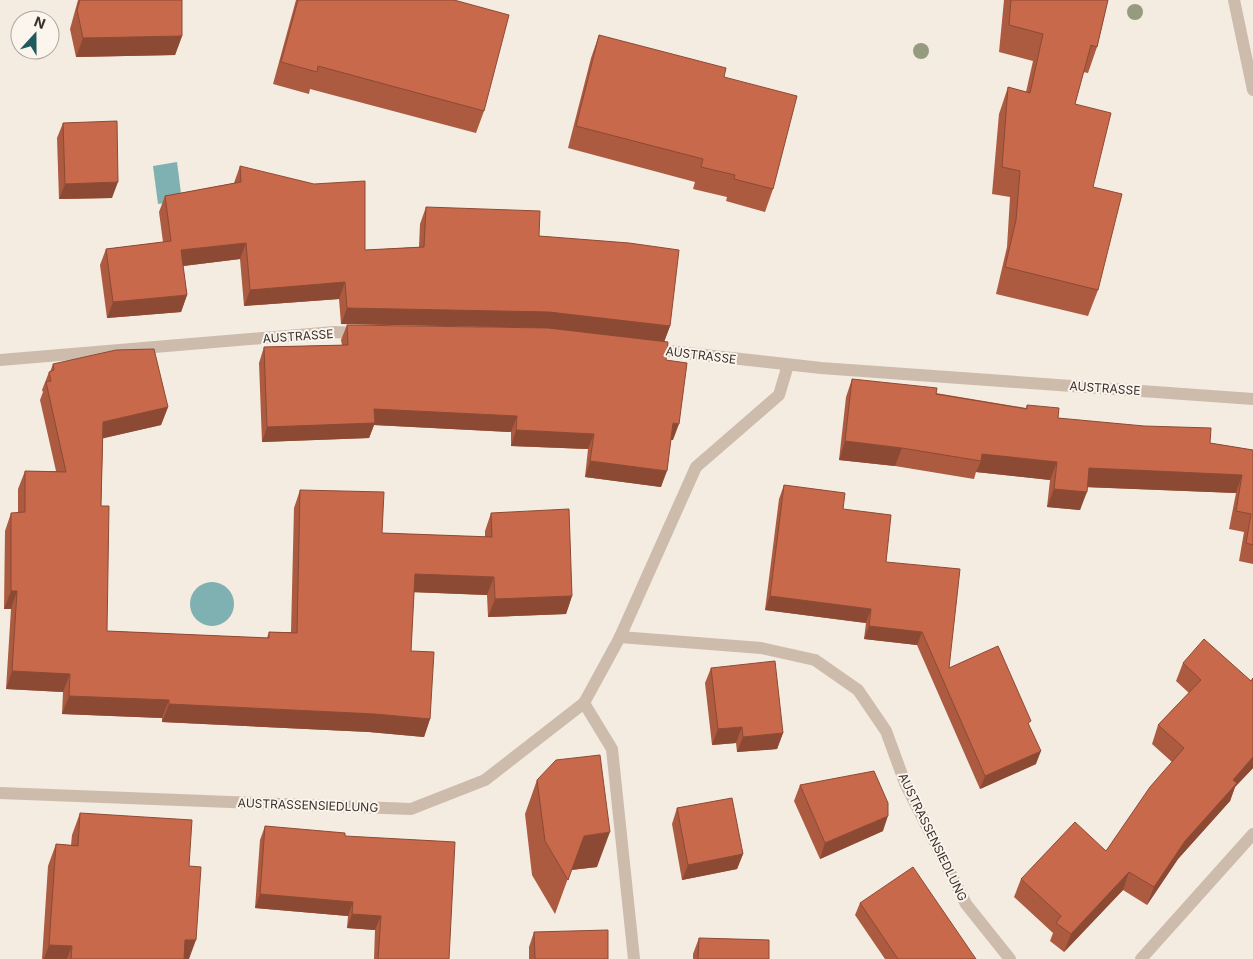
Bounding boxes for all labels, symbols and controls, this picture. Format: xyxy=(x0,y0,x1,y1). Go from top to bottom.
north arrow xyxy=(10,10,60,60)
text: N xyxy=(32,13,48,32)
street label: AUSTRASSE xyxy=(262,326,334,346)
street label: AUSTRASSE xyxy=(665,343,737,367)
street label: AUSTRASSE xyxy=(1069,378,1141,398)
street label: AUSTRASSENSIEDLUNG xyxy=(895,771,971,904)
street label: AUSTRASSENSIEDLUNG xyxy=(237,795,379,815)

